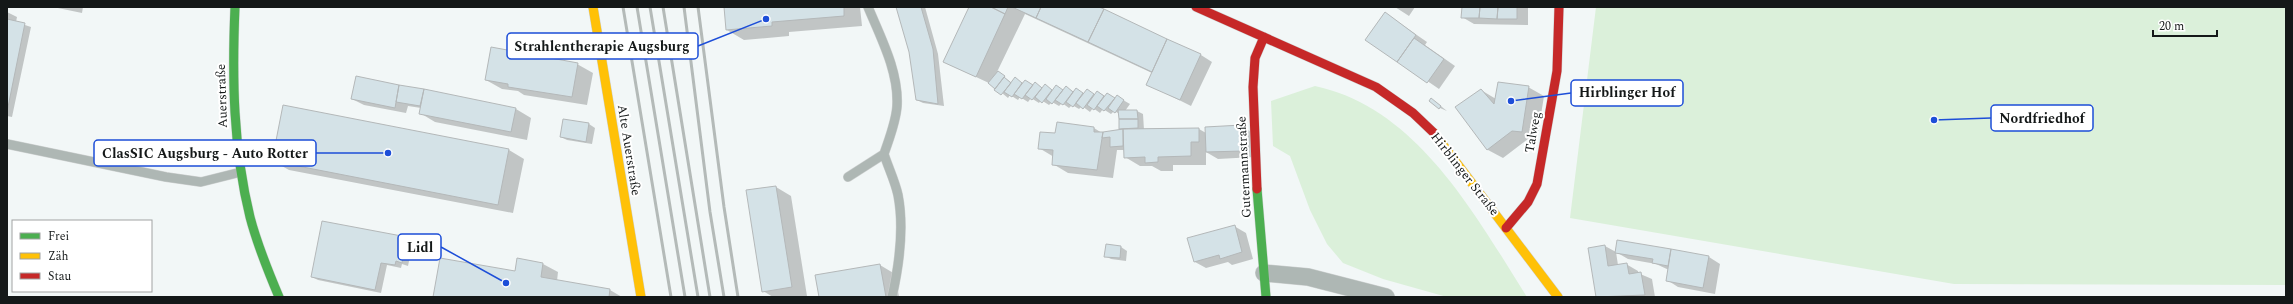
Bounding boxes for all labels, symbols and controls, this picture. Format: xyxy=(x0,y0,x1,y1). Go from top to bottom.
scale bar xyxy=(2153,12,2217,38)
text: 20 m xyxy=(2159,17,2184,36)
callout: Strahlentherapie Augsburg xyxy=(507,33,698,59)
text: Strahlentherapie Augsburg xyxy=(514,36,690,57)
street label: Auerstraße xyxy=(211,64,233,128)
callout: Hirblinger Hof xyxy=(1571,80,1683,106)
text: Hirblinger Hof xyxy=(1579,82,1676,103)
street label: Alte Auerstraße xyxy=(612,103,646,197)
callout: Nordfriedhof xyxy=(1991,105,2093,131)
text: Nordfriedhof xyxy=(1999,108,2086,129)
street label: Talweg xyxy=(1520,110,1546,154)
street label: Gutermannstraße xyxy=(1231,116,1257,218)
street label: Hirblinger Straße xyxy=(1426,128,1504,220)
callout: ClasSIC Augsburg - Auto Rotter xyxy=(94,140,316,166)
text: ClasSIC Augsburg - Auto Rotter xyxy=(102,143,308,164)
legend xyxy=(12,220,152,292)
text: Frei xyxy=(48,227,70,246)
callout: Lidl xyxy=(398,234,441,260)
text: Lidl xyxy=(407,237,434,258)
text: Zäh xyxy=(48,247,69,266)
text: Stau xyxy=(48,267,72,286)

